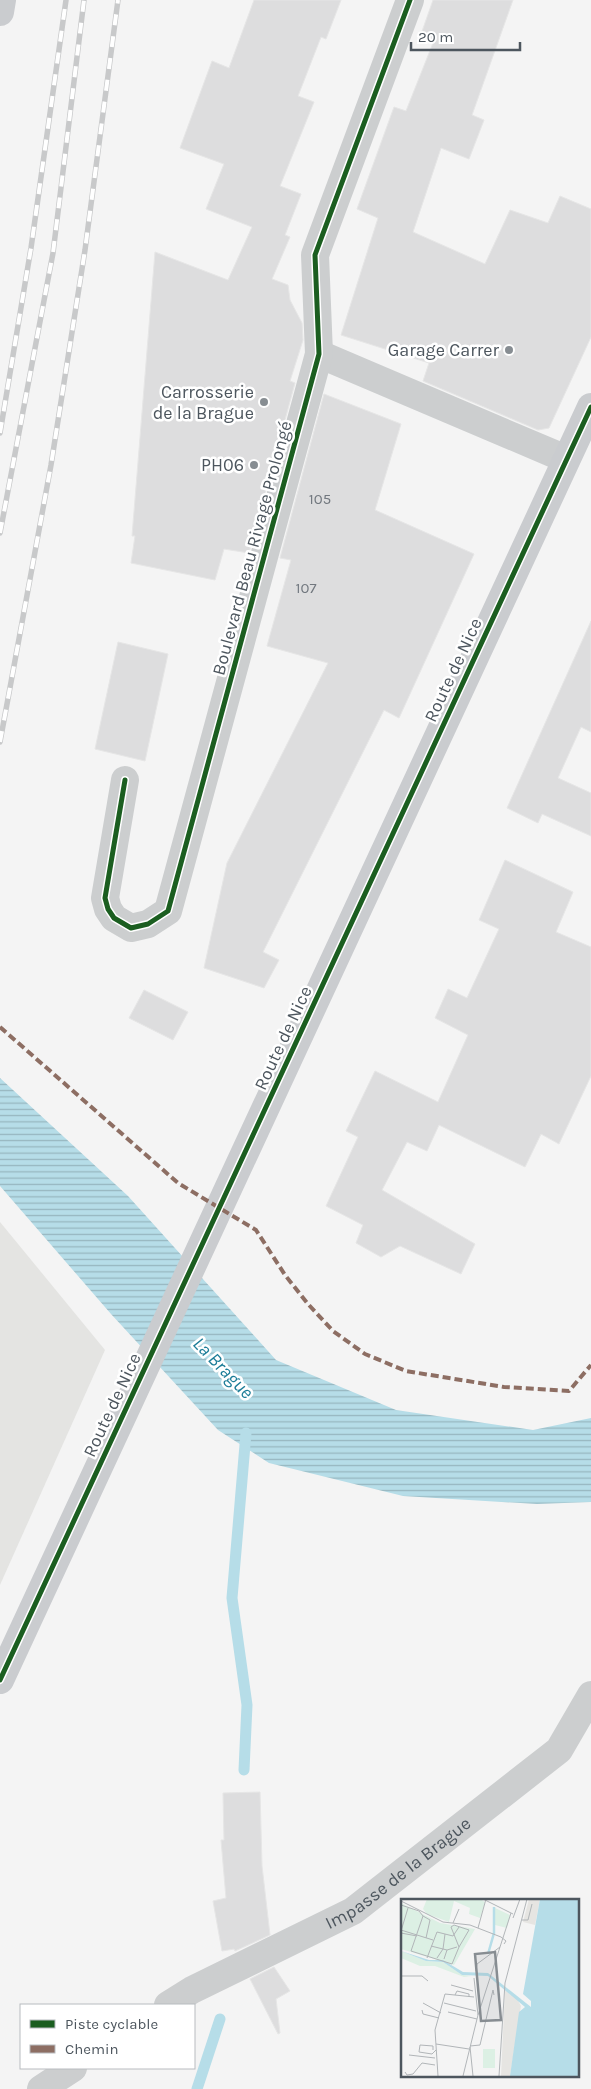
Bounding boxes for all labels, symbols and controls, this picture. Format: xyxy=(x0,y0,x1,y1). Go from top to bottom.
scale bar xyxy=(411,20,520,52)
text: 20 m xyxy=(418,28,453,46)
place label: Garage Carrer xyxy=(388,339,499,361)
marker: Garage Carrer xyxy=(503,344,515,356)
place label: Carrosserie de la Brague xyxy=(153,381,254,424)
marker: Carrosserie de la Brague xyxy=(258,396,270,408)
street label: Boulevard Beau Rivage Prolongé xyxy=(207,418,297,678)
place label: PH06 xyxy=(201,454,244,476)
marker: PH06 xyxy=(248,459,260,471)
house number: 105 xyxy=(309,490,331,508)
house number: 107 xyxy=(296,579,316,597)
street label: Route de Nice xyxy=(419,614,487,726)
street label: Route de Nice xyxy=(249,982,317,1094)
water label: La Brague xyxy=(188,1333,258,1404)
street label: Route de Nice xyxy=(78,1349,146,1461)
street label: Impasse de la Brague xyxy=(321,1812,475,1934)
inset map xyxy=(401,1899,578,2076)
legend xyxy=(20,2004,195,2069)
text: Piste cyclable xyxy=(65,2015,158,2033)
text: Chemin xyxy=(65,2040,119,2058)

